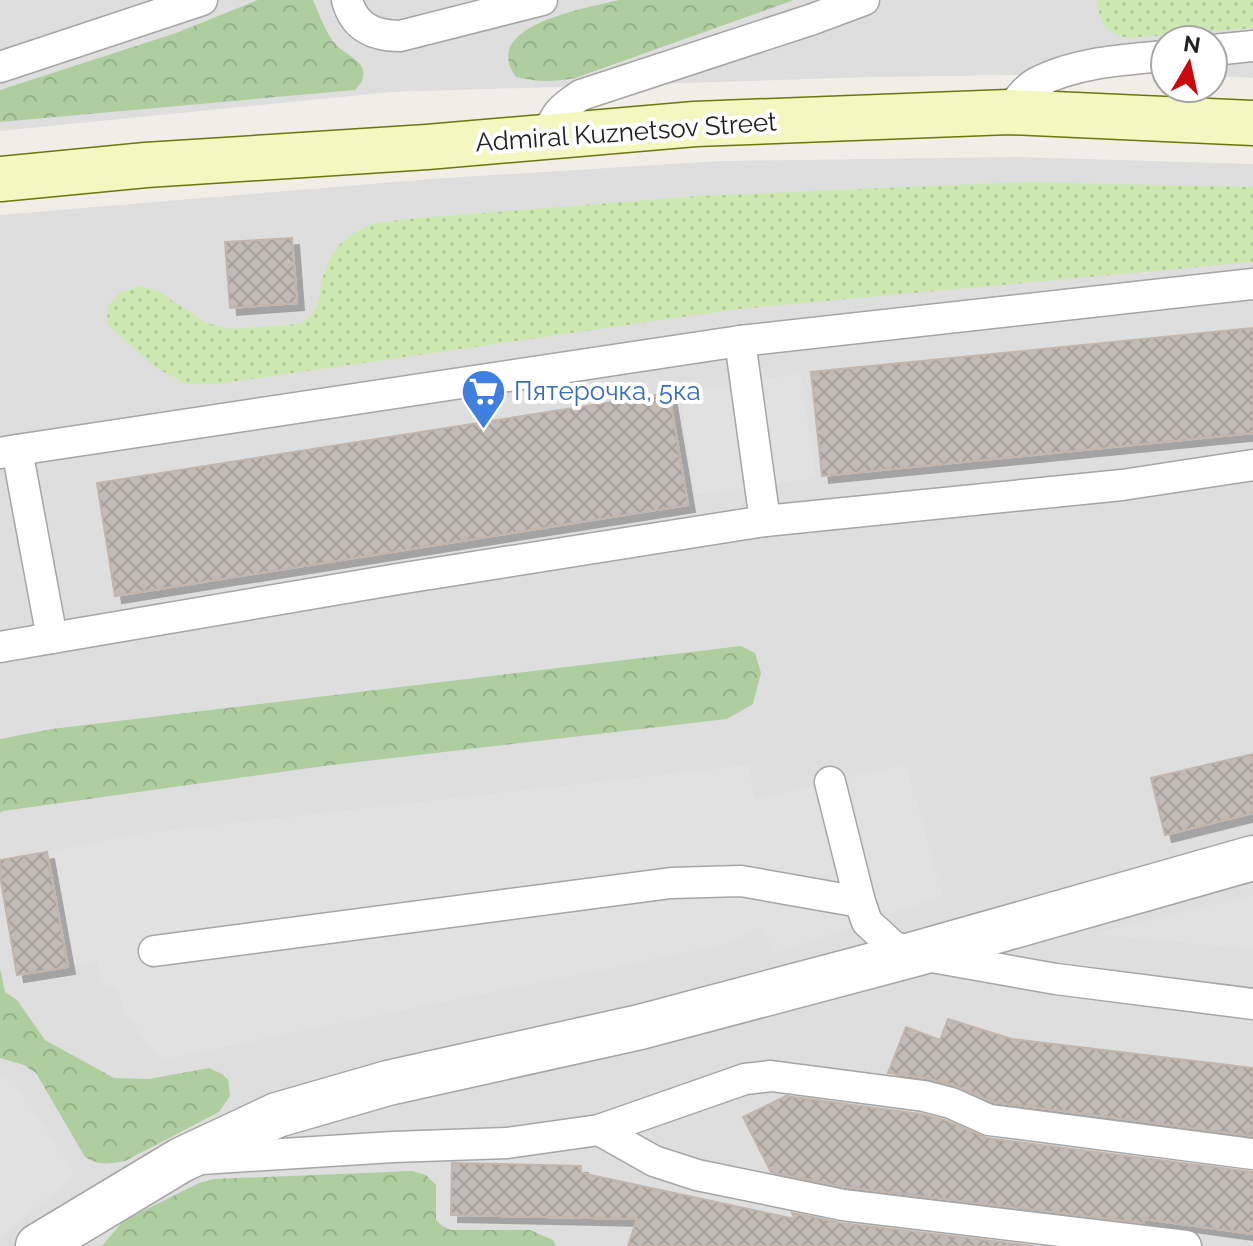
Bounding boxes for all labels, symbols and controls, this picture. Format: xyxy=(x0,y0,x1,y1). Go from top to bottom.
north arrow xyxy=(1149,24,1229,104)
text: N xyxy=(1182,30,1202,58)
street label: Admiral Kuznetsov Street xyxy=(474,106,778,157)
supermarket icon: Пятерочка, 5ка xyxy=(459,367,507,430)
place label: Пятерочка, 5ка xyxy=(514,376,701,406)

